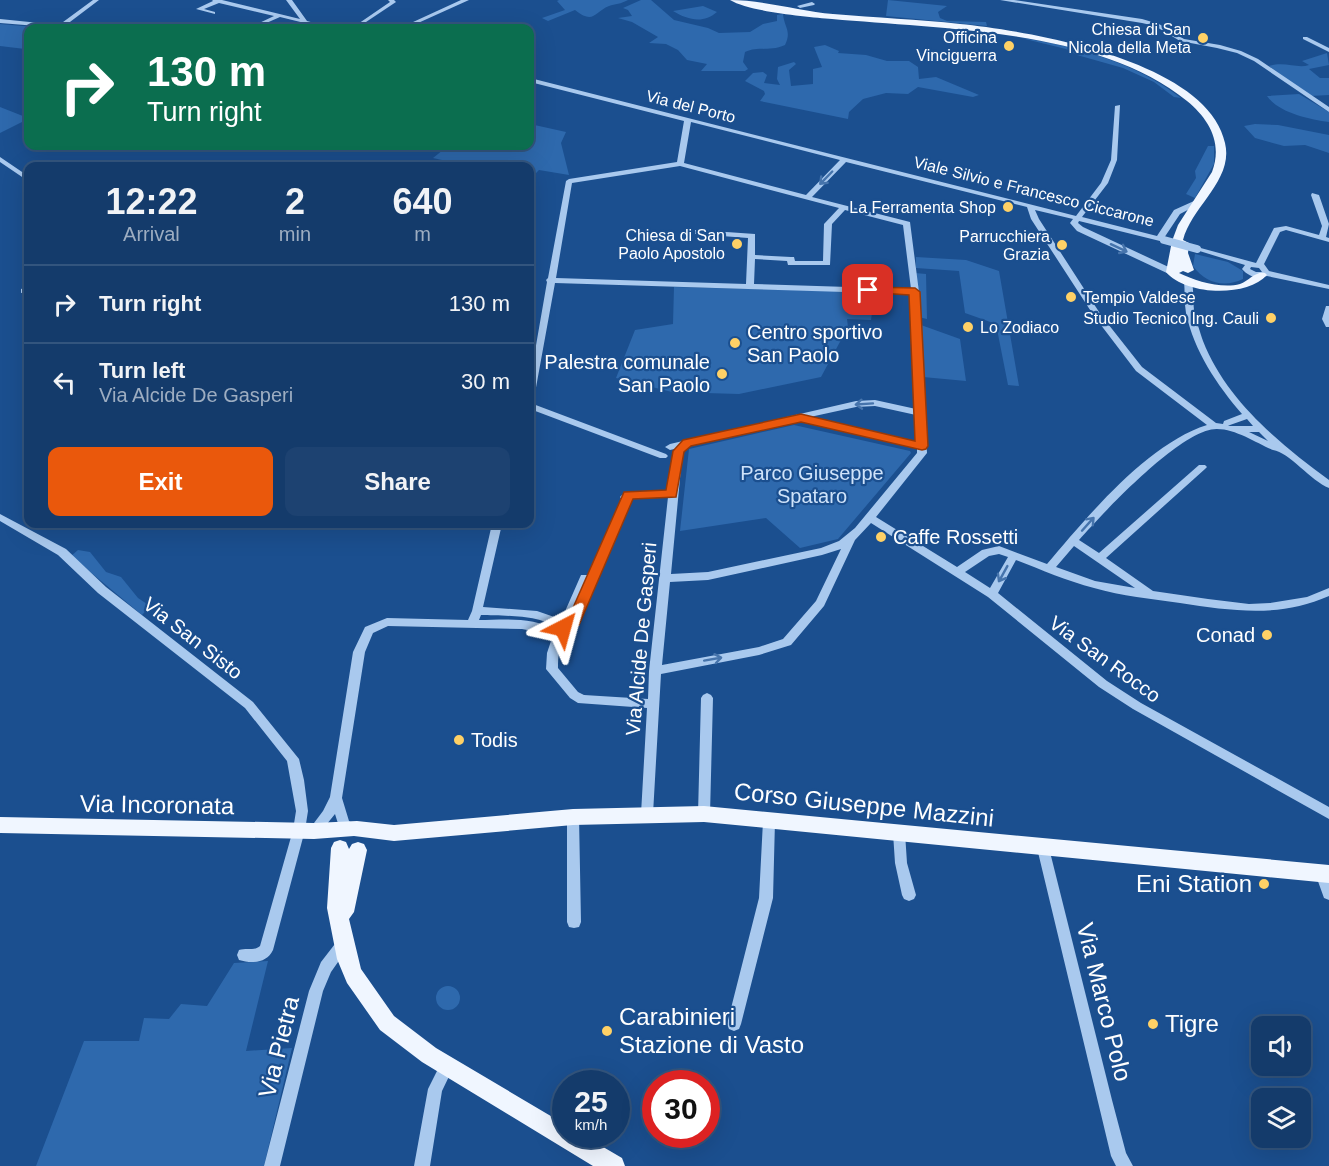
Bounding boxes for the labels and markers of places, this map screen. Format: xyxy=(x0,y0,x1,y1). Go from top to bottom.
place label: Chiesa di San Nicola della Meta xyxy=(1068,21,1191,56)
place label: Officina Vinciguerra xyxy=(916,29,997,64)
marker: Chiesa di San Nicola della Meta xyxy=(1196,31,1210,45)
marker: Officina Vinciguerra xyxy=(1002,39,1016,53)
place label: La Ferramenta Shop xyxy=(849,199,996,216)
marker: La Ferramenta Shop xyxy=(1001,200,1015,214)
place label: Chiesa di San Paolo Apostolo xyxy=(618,227,725,262)
place label: Parrucchiera Grazia xyxy=(959,228,1050,263)
marker: Chiesa di San Paolo Apostolo xyxy=(730,237,744,251)
marker: Parrucchiera Grazia xyxy=(1055,238,1069,252)
pin xyxy=(842,264,893,315)
place label: Tempio Valdese xyxy=(1083,289,1196,306)
marker: Tempio Valdese xyxy=(1064,290,1078,304)
place label: Studio Tecnico Ing. Cauli xyxy=(1083,310,1259,327)
marker: Studio Tecnico Ing. Cauli xyxy=(1264,311,1278,325)
place label: Lo Zodiaco xyxy=(980,319,1059,336)
marker: Lo Zodiaco xyxy=(961,320,975,334)
place label: Centro sportivo San Paolo xyxy=(747,321,883,366)
marker: Centro sportivo San Paolo xyxy=(728,336,742,350)
place label: Palestra comunale San Paolo xyxy=(544,351,710,396)
marker: Palestra comunale San Paolo xyxy=(715,367,729,381)
place label: Caffe Rossetti xyxy=(893,526,1018,548)
marker: Caffe Rossetti xyxy=(874,530,888,544)
place label: Conad xyxy=(1196,624,1255,646)
marker: Conad xyxy=(1260,628,1274,642)
place label: Todis xyxy=(471,729,518,751)
marker: Todis xyxy=(452,733,466,747)
place label: Eni Station xyxy=(1136,870,1252,897)
marker: Eni Station xyxy=(1257,877,1271,891)
place label: Carabinieri Stazione di Vasto xyxy=(619,1003,804,1058)
place label: Tigre xyxy=(1165,1010,1219,1037)
marker: Tigre xyxy=(1146,1017,1160,1031)
marker: Carabinieri Stazione di Vasto xyxy=(600,1024,614,1038)

